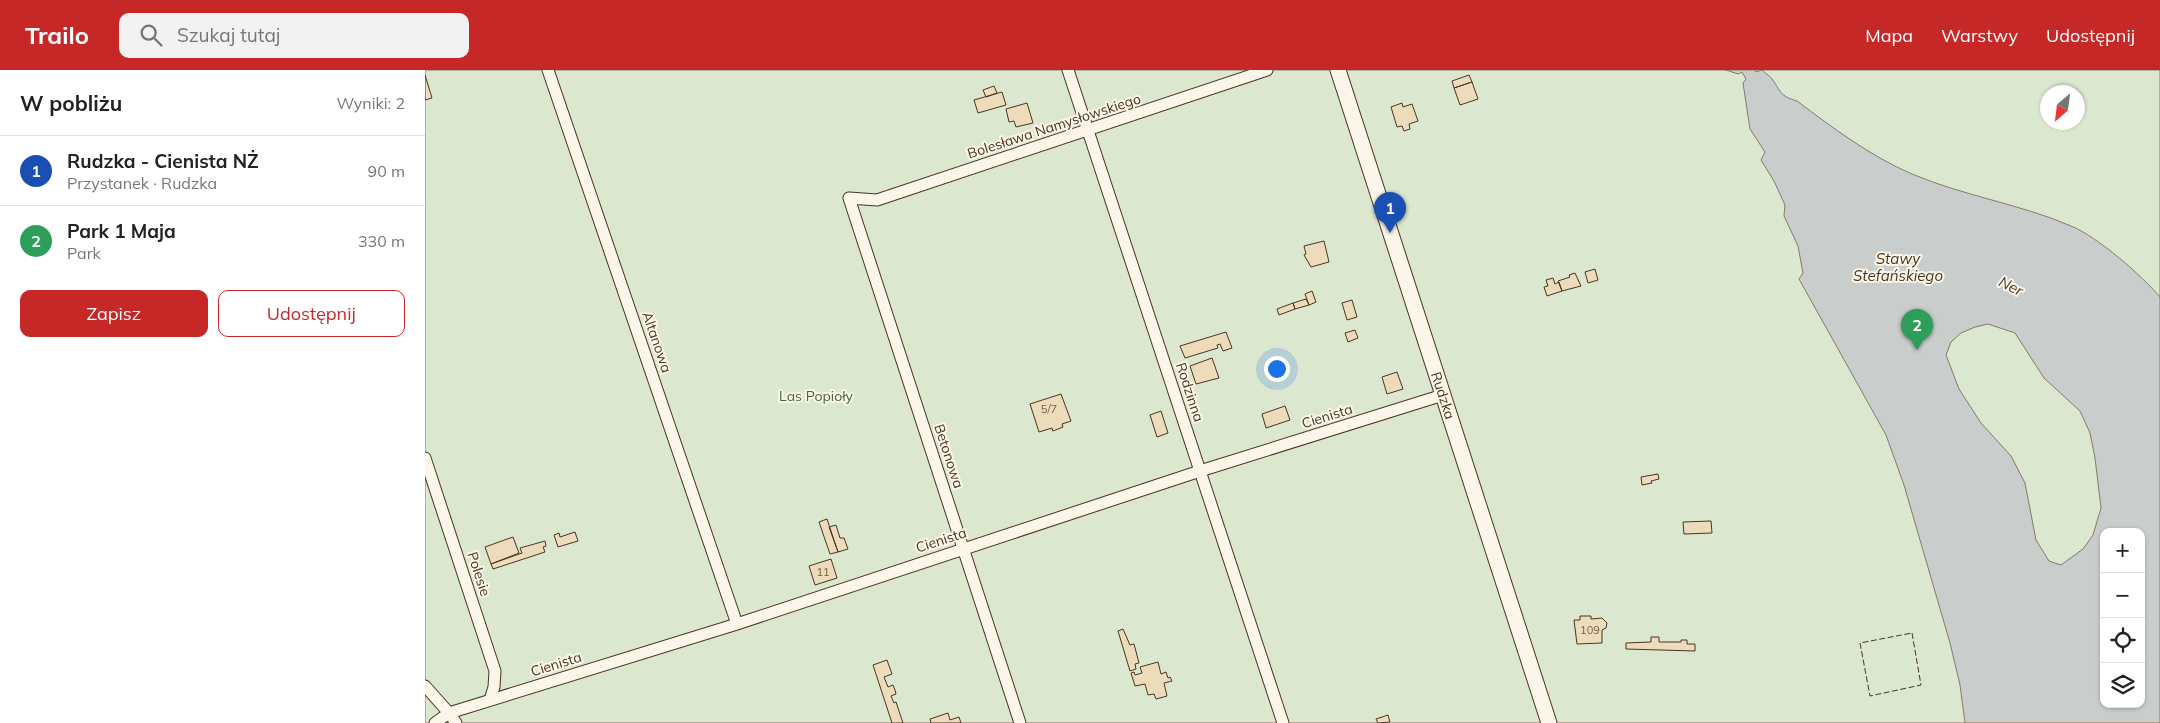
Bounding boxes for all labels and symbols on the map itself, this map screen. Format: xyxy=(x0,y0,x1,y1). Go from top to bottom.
north arrow xyxy=(2040,85,2085,130)
street label: Bolesława Namysłowskiego xyxy=(965,89,1143,163)
pin: 1 xyxy=(1374,192,1406,233)
water label: Stawy Stefańskiego xyxy=(1853,249,1943,285)
water label: Ner xyxy=(1996,272,2027,300)
street label: Altanowa xyxy=(638,309,676,375)
pin: 2 xyxy=(1901,309,1933,350)
your location xyxy=(1264,356,1290,382)
street label: Rodzinna xyxy=(1172,360,1208,424)
street label: Rudzka xyxy=(1427,369,1459,422)
park label: Las Popioły xyxy=(779,387,854,405)
street label: Cienista xyxy=(1299,400,1355,432)
house number: 5/7 xyxy=(1041,402,1057,416)
street label: Betonowa xyxy=(930,422,968,490)
street label: Cienista xyxy=(913,523,969,557)
street label: Polesie xyxy=(463,550,495,598)
house number: 11 xyxy=(816,565,830,579)
house number: 109 xyxy=(1580,623,1600,637)
street label: Cienista xyxy=(528,648,584,680)

